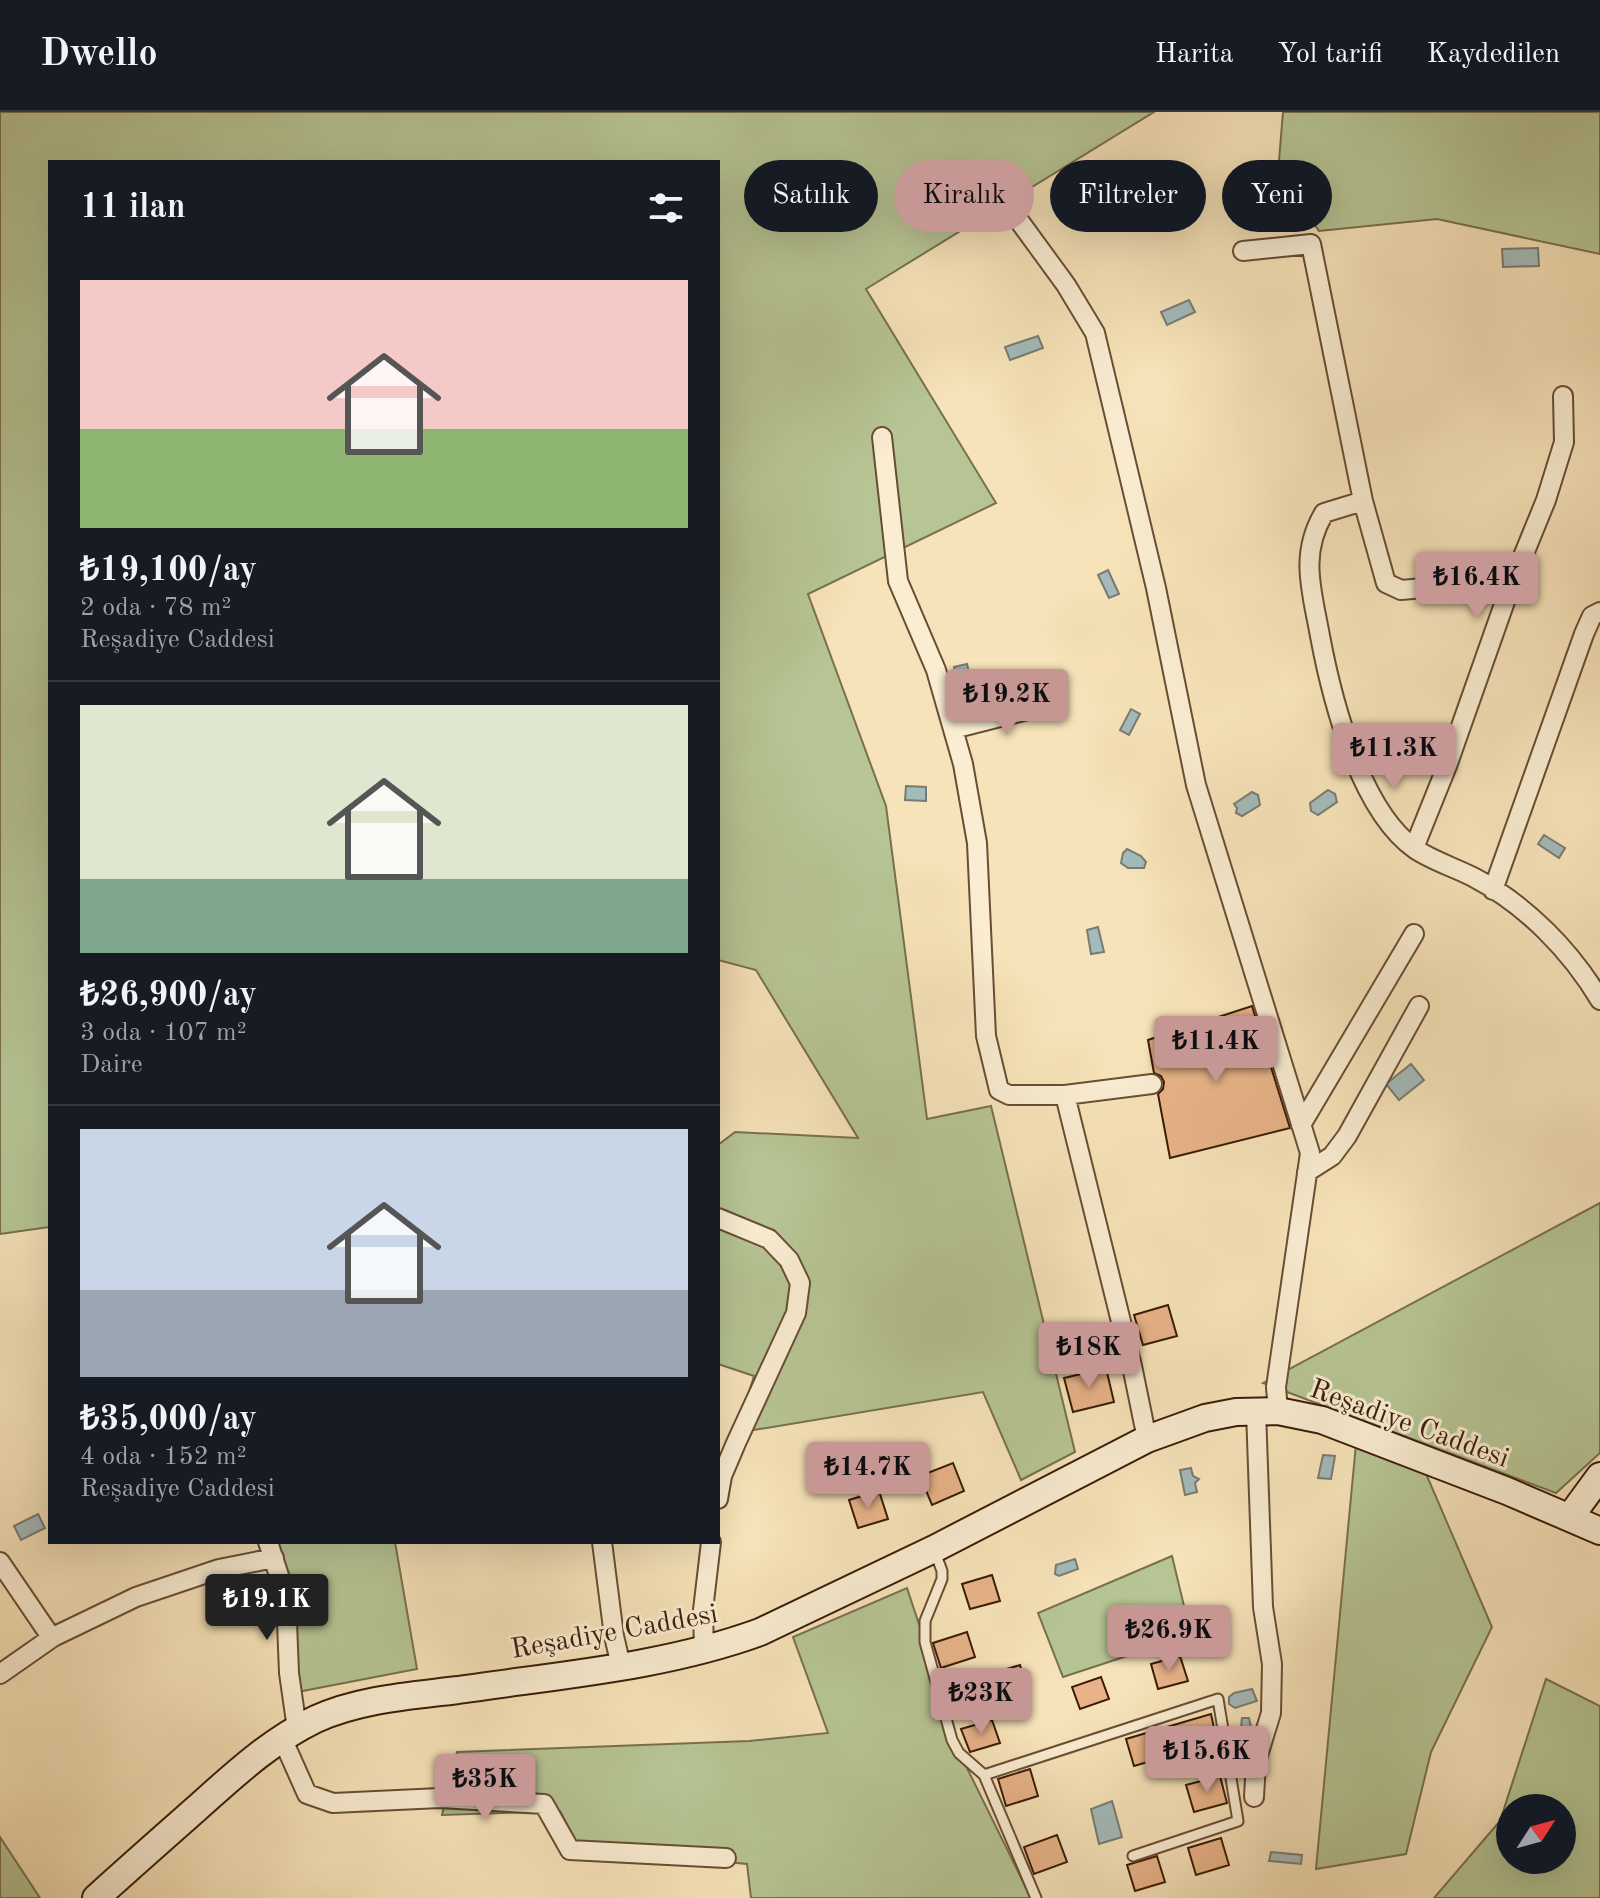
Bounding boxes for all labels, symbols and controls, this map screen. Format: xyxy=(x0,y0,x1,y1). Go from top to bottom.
text: Dwello xyxy=(40,36,158,74)
text: Harita xyxy=(1155,41,1234,69)
text: Yol tarifi xyxy=(1278,41,1383,69)
text: Kaydedilen xyxy=(1427,41,1560,69)
chip: Satılık xyxy=(744,160,878,232)
chip: Kiralık xyxy=(894,160,1034,232)
chip: Filtreler xyxy=(1050,160,1206,232)
chip: Yeni xyxy=(1222,160,1332,232)
icon: filters xyxy=(644,186,688,230)
text: 11 ilan xyxy=(80,191,186,225)
icon: home xyxy=(312,332,456,476)
pin: ₺16.4K xyxy=(1412,552,1542,620)
text: ₺19,100/ay xyxy=(80,554,257,588)
text: ₺16.4K xyxy=(1433,565,1521,591)
text: 2 oda · 78 m² xyxy=(80,595,231,621)
text: Reşadiye Caddesi xyxy=(80,627,275,653)
pin: ₺19.2K xyxy=(942,669,1072,737)
text: ₺19.2K xyxy=(963,682,1051,708)
pin: ₺11.3K xyxy=(1329,723,1459,791)
text: ₺11.3K xyxy=(1350,736,1438,762)
icon: home xyxy=(312,757,456,901)
text: ₺26,900/ay xyxy=(80,979,257,1013)
pin: ₺11.4K xyxy=(1151,1016,1281,1084)
text: 3 oda · 107 m² xyxy=(80,1020,247,1046)
text: ₺11.4K xyxy=(1172,1029,1260,1055)
text: Daire xyxy=(80,1052,143,1078)
icon: home xyxy=(312,1181,456,1325)
pin: ₺18K xyxy=(1042,1322,1136,1390)
text: ₺18K xyxy=(1056,1335,1122,1361)
street label: Reşadiye Caddesi xyxy=(1306,1376,1512,1474)
text: ₺35,000/ay xyxy=(80,1403,257,1437)
pin: ₺14.7K xyxy=(803,1442,933,1510)
text: 4 oda · 152 m² xyxy=(80,1444,247,1470)
text: ₺14.7K xyxy=(824,1455,912,1481)
text: Reşadiye Caddesi xyxy=(80,1476,275,1502)
pin: ₺19.1K xyxy=(202,1574,332,1642)
text: ₺19.1K xyxy=(223,1587,311,1613)
street label: Reşadiye Caddesi xyxy=(509,1601,720,1665)
pin: ₺26.9K xyxy=(1104,1605,1234,1673)
text: ₺26.9K xyxy=(1125,1618,1213,1644)
pin: ₺23K xyxy=(934,1668,1028,1736)
text: ₺23K xyxy=(948,1681,1014,1707)
pin: ₺15.6K xyxy=(1142,1726,1272,1794)
text: ₺15.6K xyxy=(1163,1739,1251,1765)
pin: ₺35K xyxy=(438,1754,532,1822)
text: ₺35K xyxy=(452,1767,518,1793)
north arrow xyxy=(1496,1794,1576,1874)
map controls xyxy=(1496,1794,1576,1874)

